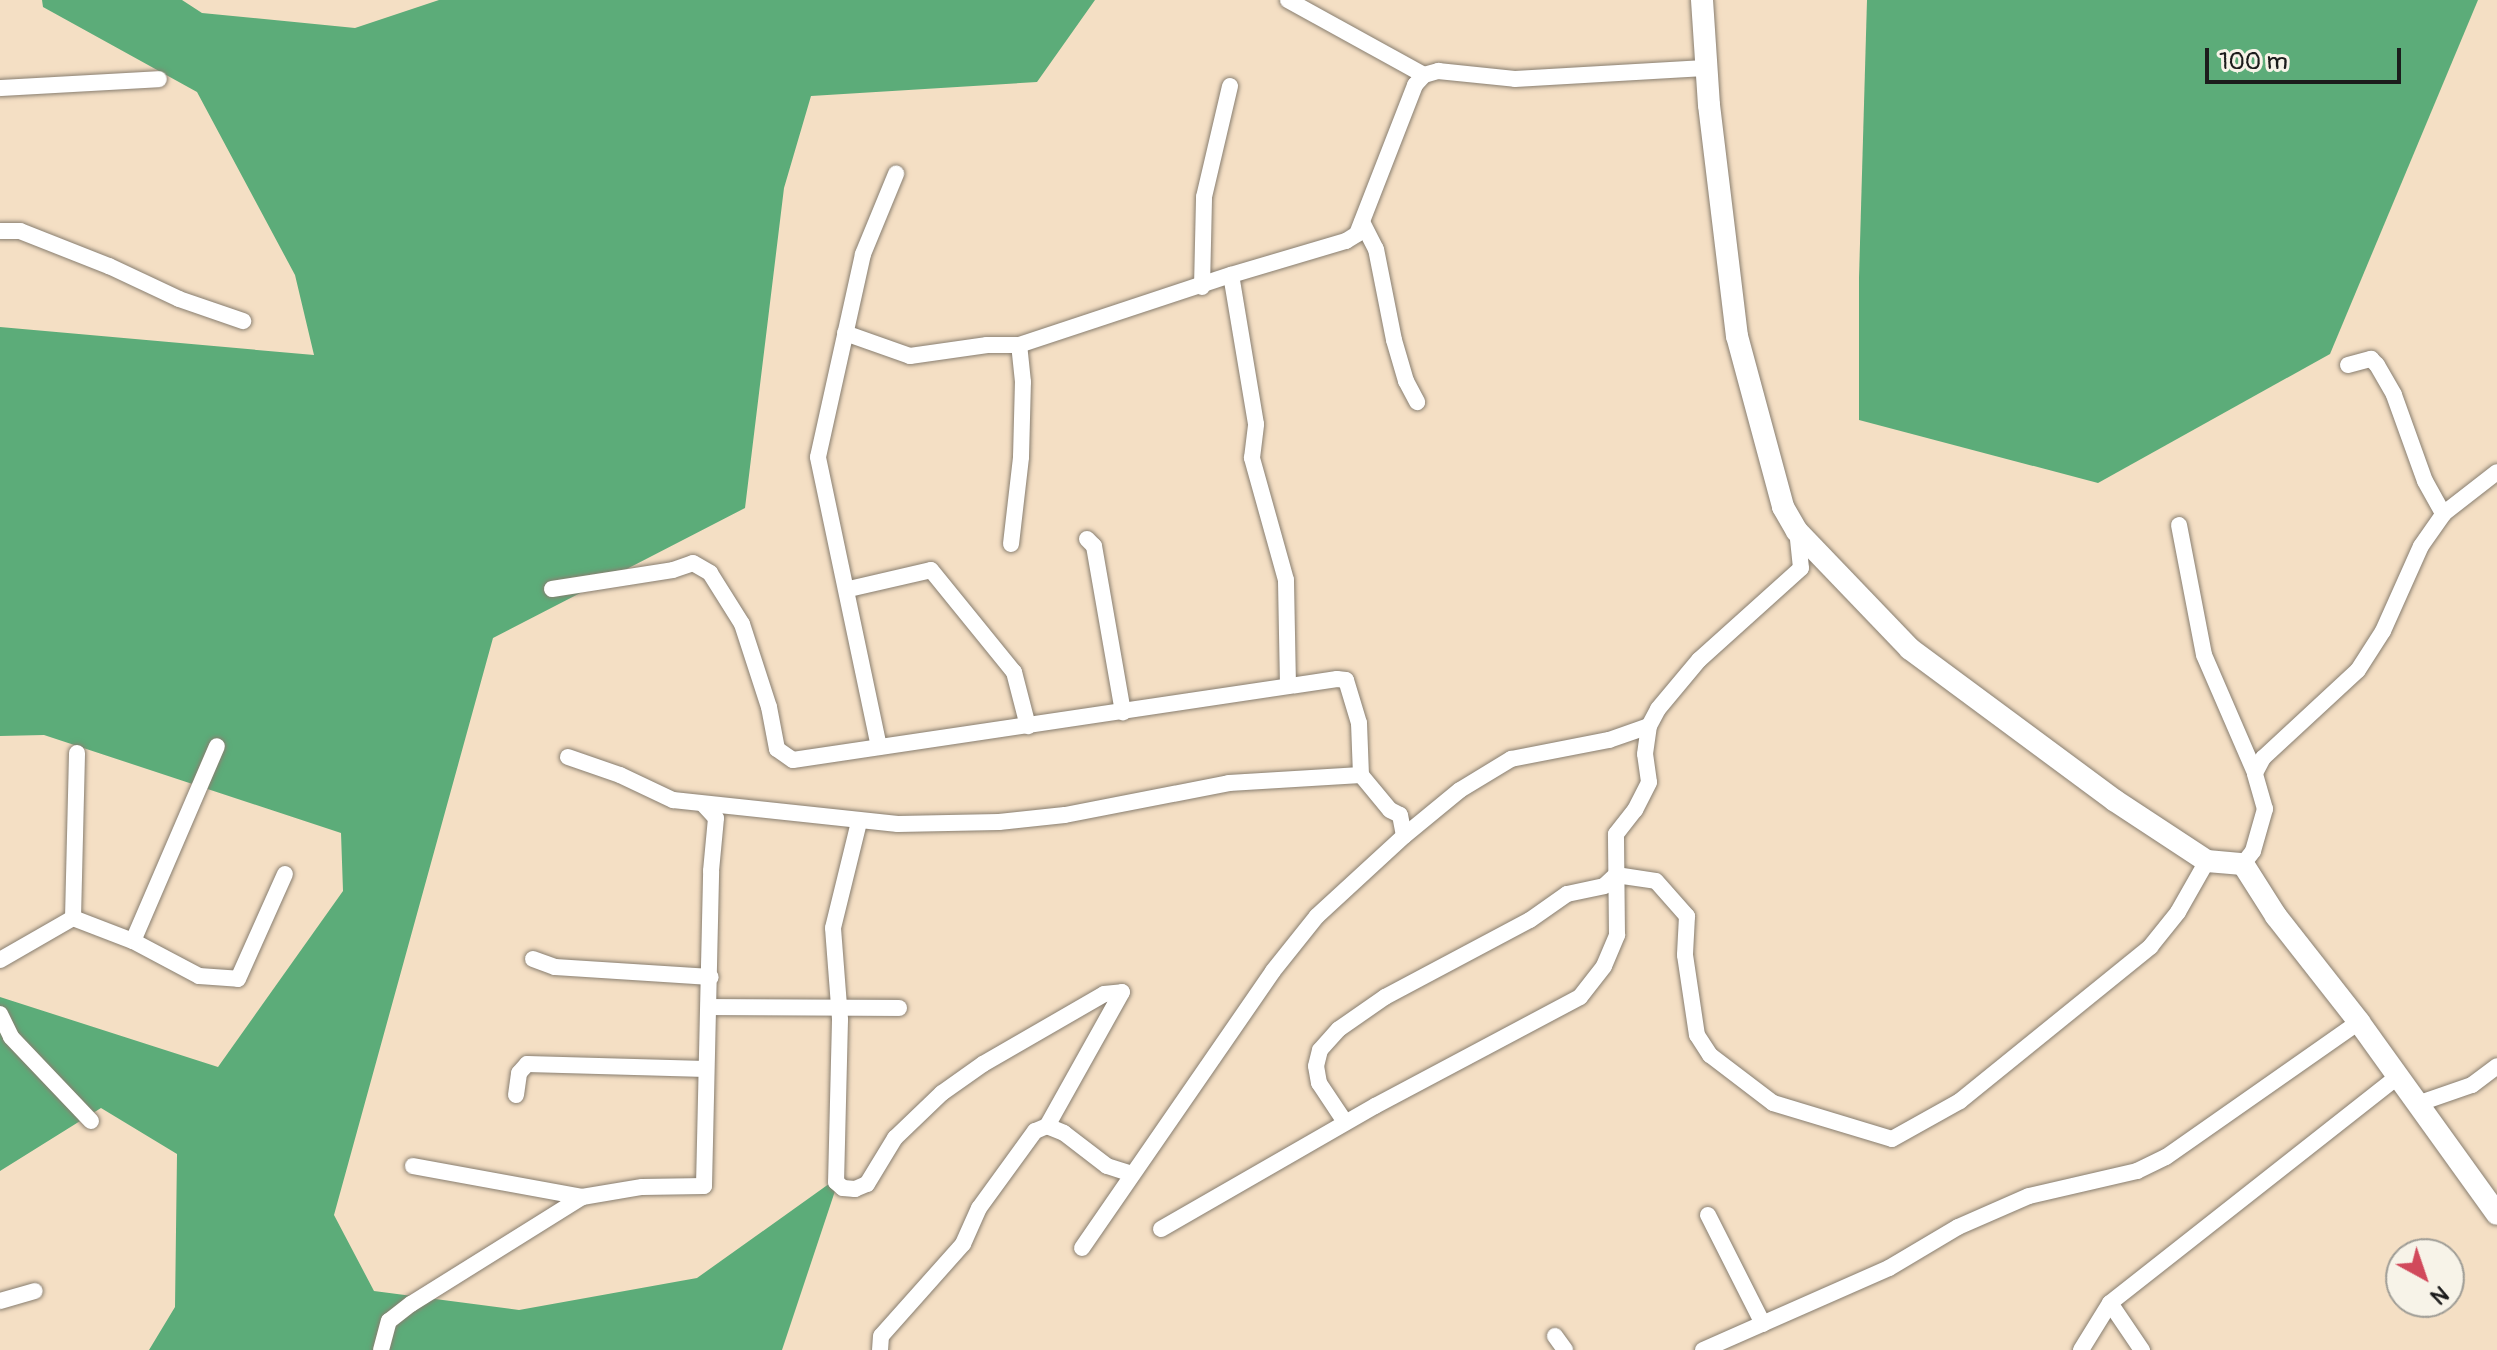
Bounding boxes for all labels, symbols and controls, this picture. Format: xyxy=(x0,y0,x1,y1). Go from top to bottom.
scale bar xyxy=(2209,32,2405,82)
text: 100 m xyxy=(2219,47,2288,76)
north arrow xyxy=(2385,1238,2465,1318)
text: N xyxy=(2424,1279,2454,1310)

